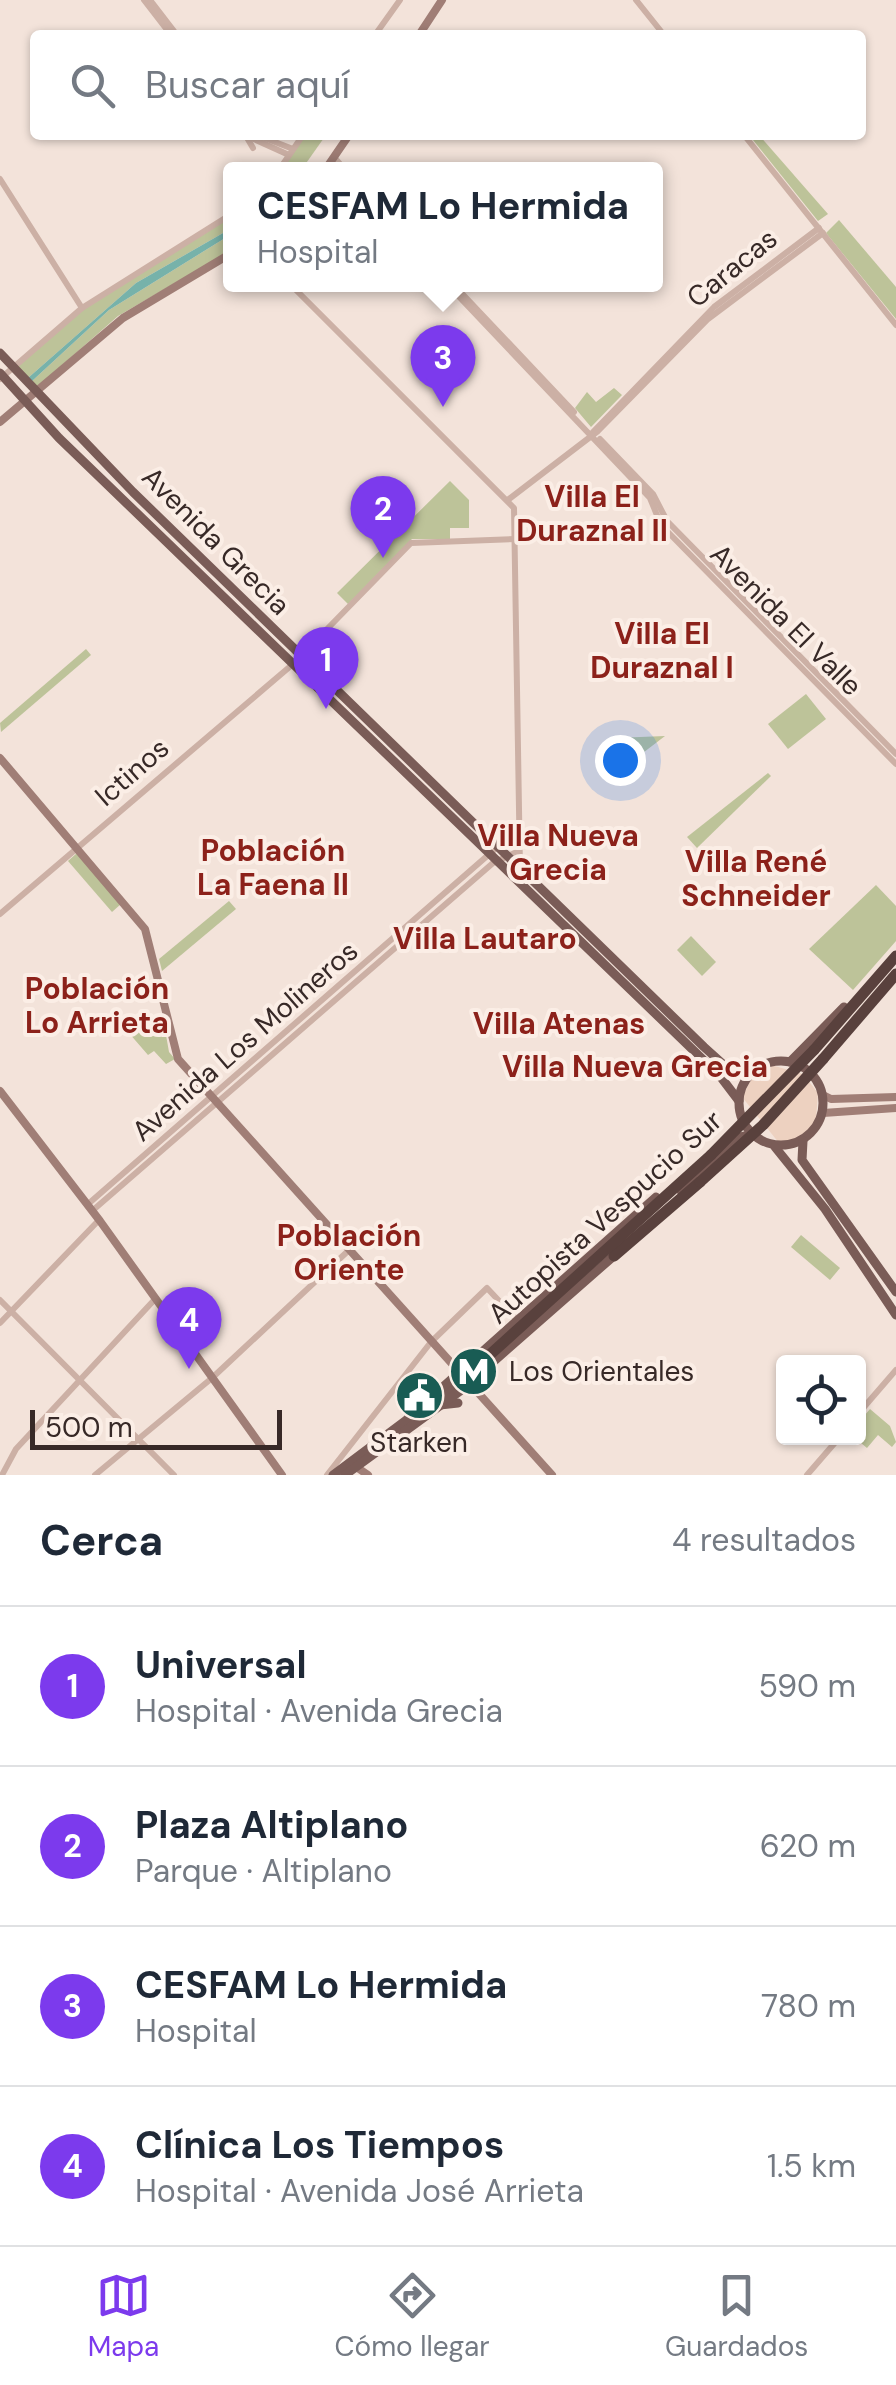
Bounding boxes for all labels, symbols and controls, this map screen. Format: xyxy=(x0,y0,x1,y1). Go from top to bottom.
search box xyxy=(30,30,866,140)
icon: search xyxy=(65,58,120,113)
text: Buscar aquí xyxy=(145,60,350,110)
popup xyxy=(223,162,663,292)
text: CESFAM Lo Hermida xyxy=(257,181,629,231)
street label: Caracas xyxy=(679,220,785,316)
text: Hospital xyxy=(257,231,379,273)
pin: 3 xyxy=(410,324,476,407)
street label: Avenida Grecia xyxy=(134,459,298,623)
pin: 2 xyxy=(350,476,416,558)
district label: Villa El Duraznal II xyxy=(516,477,668,550)
street label: Avenida El Valle xyxy=(702,536,870,704)
district label: Villa El Duraznal I xyxy=(590,614,734,687)
pin: 1 xyxy=(294,626,358,709)
street label: Ictinos xyxy=(87,730,177,814)
your location xyxy=(595,735,646,786)
district label: Villa Nueva Grecia xyxy=(477,816,639,889)
district label: Población La Faena II xyxy=(197,831,349,904)
district label: Villa René Schneider xyxy=(681,842,831,915)
district label: Villa Lautaro xyxy=(393,919,577,958)
street label: Avenida Los Molineros xyxy=(124,933,366,1149)
district label: Población Lo Arrieta xyxy=(25,969,169,1042)
district label: Villa Atenas xyxy=(473,1004,645,1043)
district label: Villa Nueva Grecia xyxy=(502,1047,768,1086)
street label: Autopista Vespucio Sur xyxy=(480,1102,730,1332)
district label: Población Oriente xyxy=(277,1216,421,1289)
pin: 4 xyxy=(156,1286,222,1369)
metro station icon: Los Orientales xyxy=(448,1345,500,1397)
place label: Los Orientales xyxy=(509,1353,694,1390)
map controls xyxy=(776,1355,866,1445)
button: locate xyxy=(776,1355,866,1445)
public building icon: Starken xyxy=(393,1369,445,1421)
scale bar xyxy=(30,1405,282,1450)
text: 500 m xyxy=(45,1409,133,1446)
place label: Starken xyxy=(370,1424,468,1461)
text: Cerca xyxy=(40,1513,163,1568)
text: 4 resultados xyxy=(672,1519,856,1561)
text: Universal xyxy=(135,1640,307,1690)
text: 1 xyxy=(67,1665,78,1707)
text: 590 m xyxy=(758,1665,856,1707)
text: Hospital · Avenida Grecia xyxy=(135,1690,503,1732)
text: Plaza Altiplano xyxy=(135,1800,408,1850)
text: 2 xyxy=(63,1825,82,1867)
text: 620 m xyxy=(760,1825,856,1867)
text: Parque · Altiplano xyxy=(135,1850,392,1892)
text: CESFAM Lo Hermida xyxy=(135,1960,507,2010)
text: 3 xyxy=(63,1985,82,2027)
text: 780 m xyxy=(761,1985,856,2027)
text: Hospital xyxy=(135,2010,257,2052)
text: Clínica Los Tiempos xyxy=(135,2120,504,2170)
text: 4 xyxy=(62,2145,83,2187)
text: 1.5 km xyxy=(767,2145,856,2187)
text: Hospital · Avenida José Arrieta xyxy=(135,2170,584,2212)
tab: Mapa xyxy=(88,2268,159,2365)
tab: Cómo llegar xyxy=(334,2268,490,2365)
tab: Guardados xyxy=(665,2268,808,2365)

